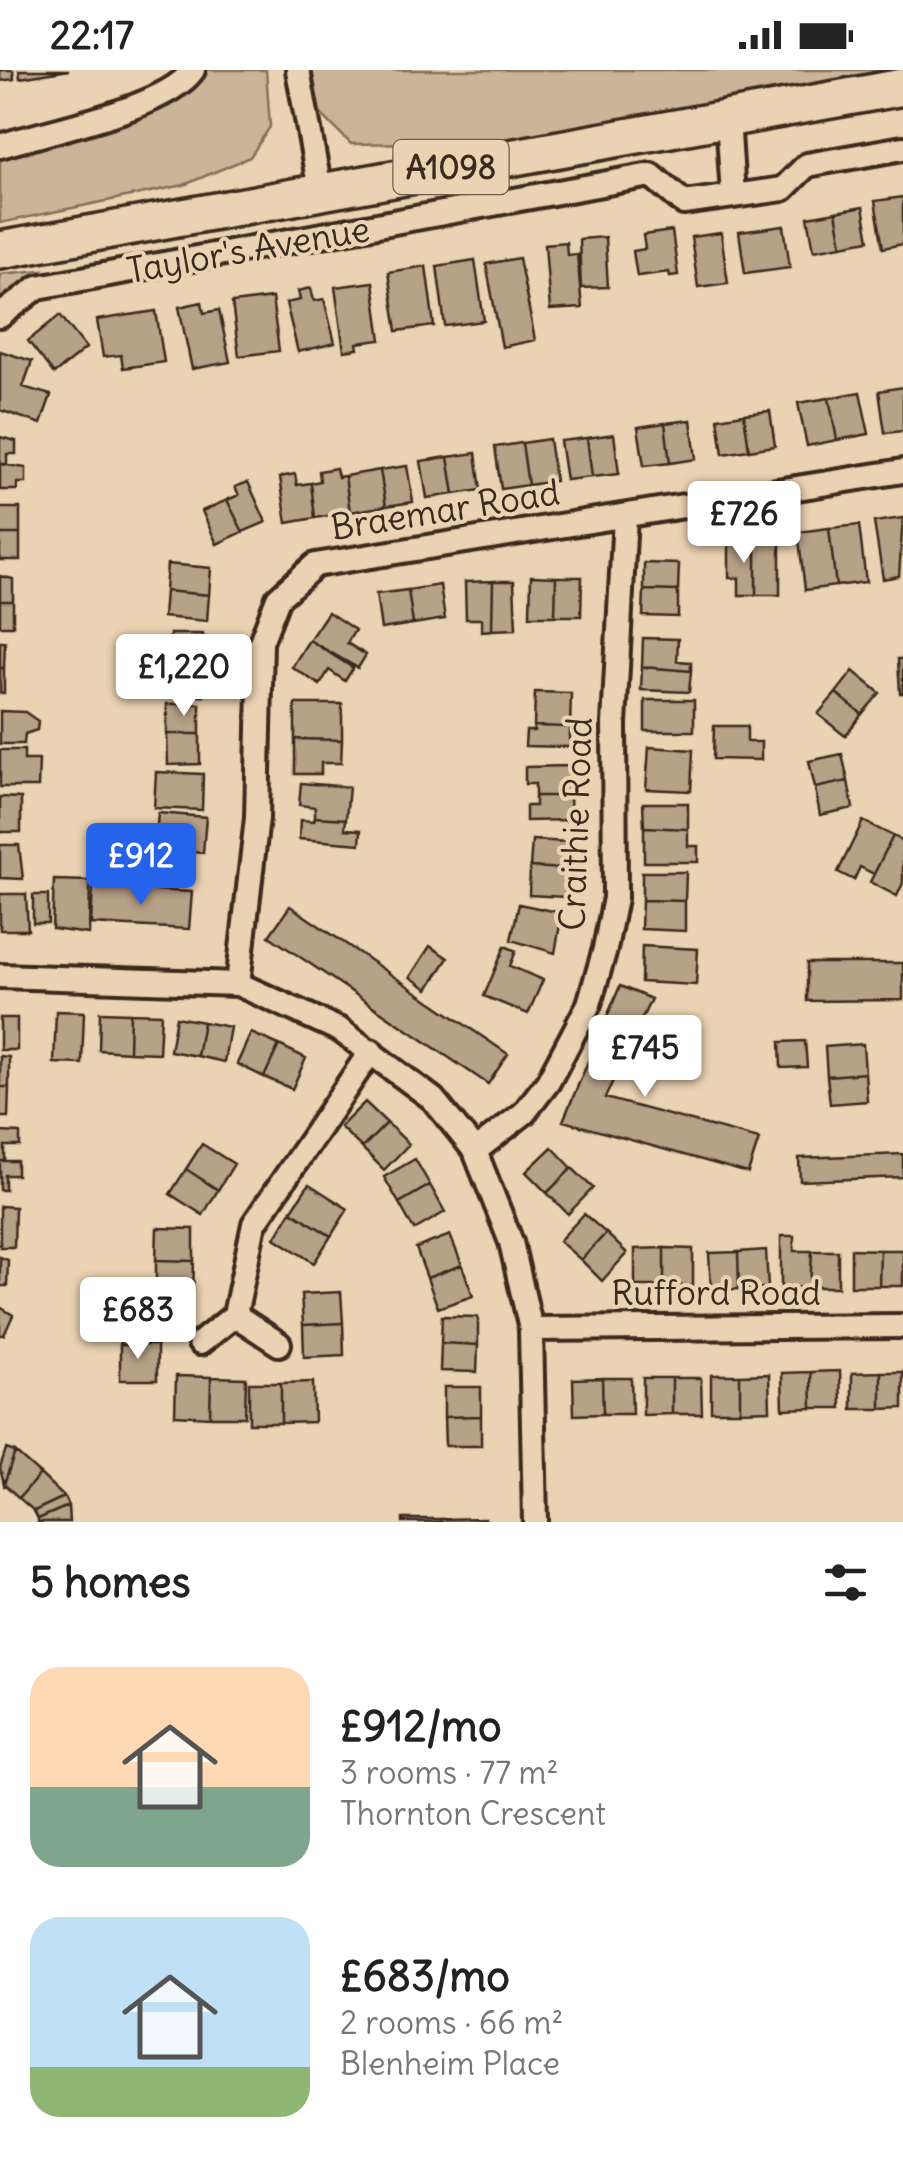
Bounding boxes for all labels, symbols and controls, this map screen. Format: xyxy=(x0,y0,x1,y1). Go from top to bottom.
text: 22:17 xyxy=(50,12,134,59)
road number: A1098 xyxy=(394,140,508,194)
street label: Taylor's Avenue xyxy=(123,206,373,292)
street label: Braemar Road xyxy=(328,469,562,549)
pin: £726 xyxy=(685,481,803,566)
text: £726 xyxy=(710,493,778,534)
pin: £1,220 xyxy=(103,634,265,719)
text: £1,220 xyxy=(138,646,230,687)
street label: Craithie Road xyxy=(549,716,601,932)
pin: £912 xyxy=(82,823,200,908)
text: £912 xyxy=(108,835,174,876)
pin: £745 xyxy=(586,1015,704,1100)
text: £745 xyxy=(610,1027,680,1068)
street label: Rufford Road xyxy=(611,1270,821,1314)
pin: £683 xyxy=(79,1277,197,1362)
text: £683 xyxy=(102,1289,174,1330)
icon: filters xyxy=(818,1555,873,1610)
text: 5 homes xyxy=(30,1556,191,1608)
text: £912/mo xyxy=(340,1700,502,1752)
icon: home xyxy=(110,1707,230,1827)
text: 3 rooms · 77 m² xyxy=(340,1752,559,1793)
text: Thornton Crescent xyxy=(340,1793,606,1834)
text: £683/mo xyxy=(340,1950,510,2002)
icon: home xyxy=(110,1957,230,2077)
text: 2 rooms · 66 m² xyxy=(340,2002,563,2043)
text: Blenheim Place xyxy=(340,2043,560,2084)

